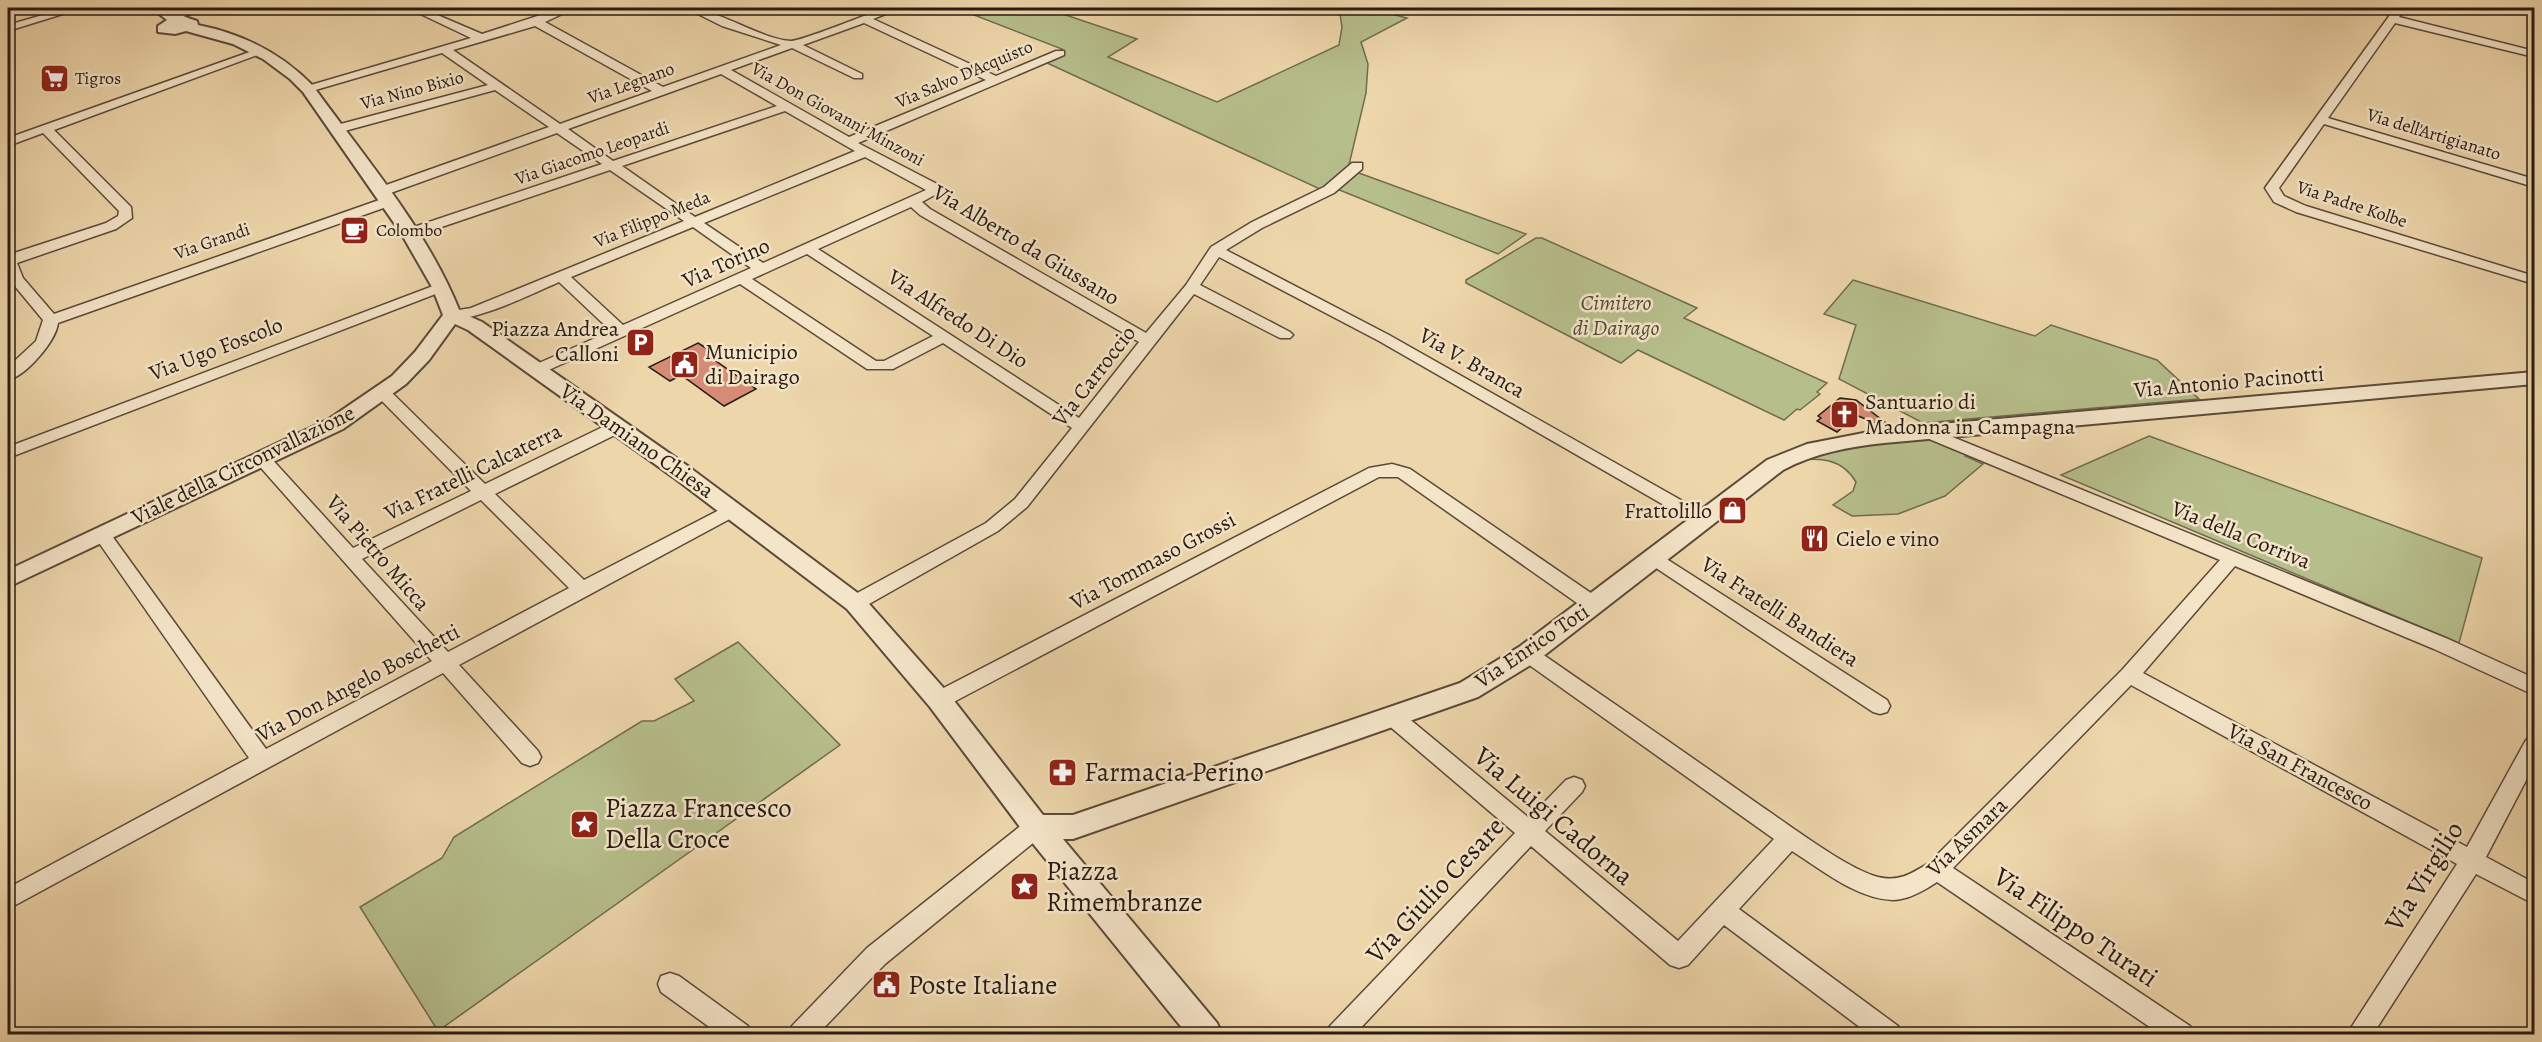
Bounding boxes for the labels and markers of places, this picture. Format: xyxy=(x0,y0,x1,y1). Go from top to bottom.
supermarket icon: Tigros xyxy=(38,62,70,94)
place label: Tigros xyxy=(75,66,121,90)
cafe icon: Colombo xyxy=(339,214,371,246)
place label: Colombo xyxy=(376,218,442,242)
place label: Piazza Andrea Calloni xyxy=(491,314,620,369)
parking icon: Piazza Andrea Calloni xyxy=(624,326,656,358)
place label: Municipio di Dairago xyxy=(705,337,800,392)
public building icon: Municipio di Dairago xyxy=(668,349,700,381)
place label: Santuario di Madonna in Campagna xyxy=(1865,387,2076,442)
church icon: Santuario di Madonna in Campagna xyxy=(1828,399,1860,431)
shop icon: Frattolillo xyxy=(1717,495,1749,527)
place label: Frattolillo xyxy=(1624,496,1712,526)
restaurant icon: Cielo e vino xyxy=(1799,523,1831,555)
place label: Cielo e vino xyxy=(1836,524,1939,554)
place label: Farmacia Perino xyxy=(1084,754,1264,790)
pharmacy icon: Farmacia Perino xyxy=(1047,756,1079,788)
place label: Piazza Francesco Della Croce xyxy=(605,790,792,857)
place icon: Piazza Francesco Della Croce xyxy=(568,808,600,840)
place label: Piazza Rimembranze xyxy=(1046,853,1203,920)
place icon: Piazza Rimembranze xyxy=(1009,871,1041,903)
place label: Poste Italiane xyxy=(908,967,1057,1003)
public building icon: Poste Italiane xyxy=(871,969,903,1001)

